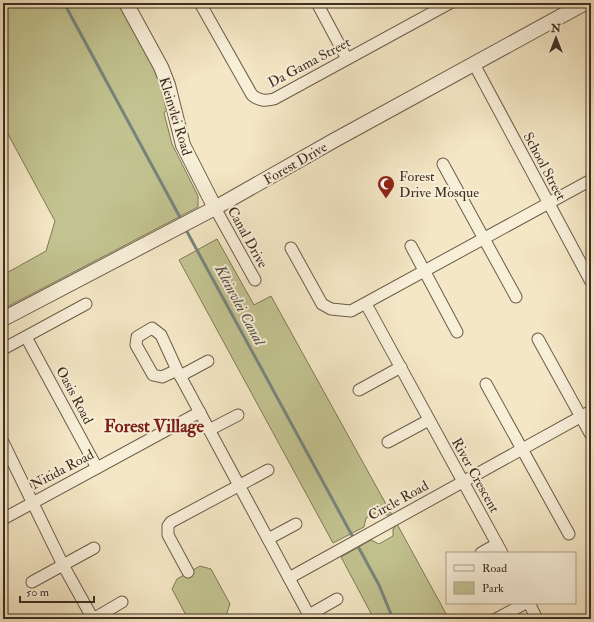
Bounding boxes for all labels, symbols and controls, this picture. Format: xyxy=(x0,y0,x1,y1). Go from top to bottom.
north arrow xyxy=(536,18,576,58)
text: N xyxy=(550,22,562,35)
street label: Da Gama Street xyxy=(265,33,354,91)
street label: Kleinvlei Road xyxy=(156,75,196,158)
street label: School Street xyxy=(520,129,570,204)
street label: Forest Drive xyxy=(260,138,330,188)
place label: Forest Drive Mosque xyxy=(399,168,479,201)
mosque icon: Forest Drive Mosque xyxy=(376,174,396,199)
street label: Canal Drive xyxy=(224,204,271,271)
water label: Kleinvlei Canal xyxy=(210,261,269,350)
street label: Oasis Road xyxy=(52,364,97,427)
district label: Forest Village xyxy=(104,415,204,438)
street label: River Crescent xyxy=(448,435,503,516)
street label: Nitida Road xyxy=(28,446,97,493)
street label: Circle Road xyxy=(365,477,431,524)
legend xyxy=(446,552,576,604)
text: Road xyxy=(482,561,507,576)
scale bar xyxy=(20,578,94,604)
text: Park xyxy=(482,581,504,596)
text: 50 m xyxy=(26,585,50,600)

